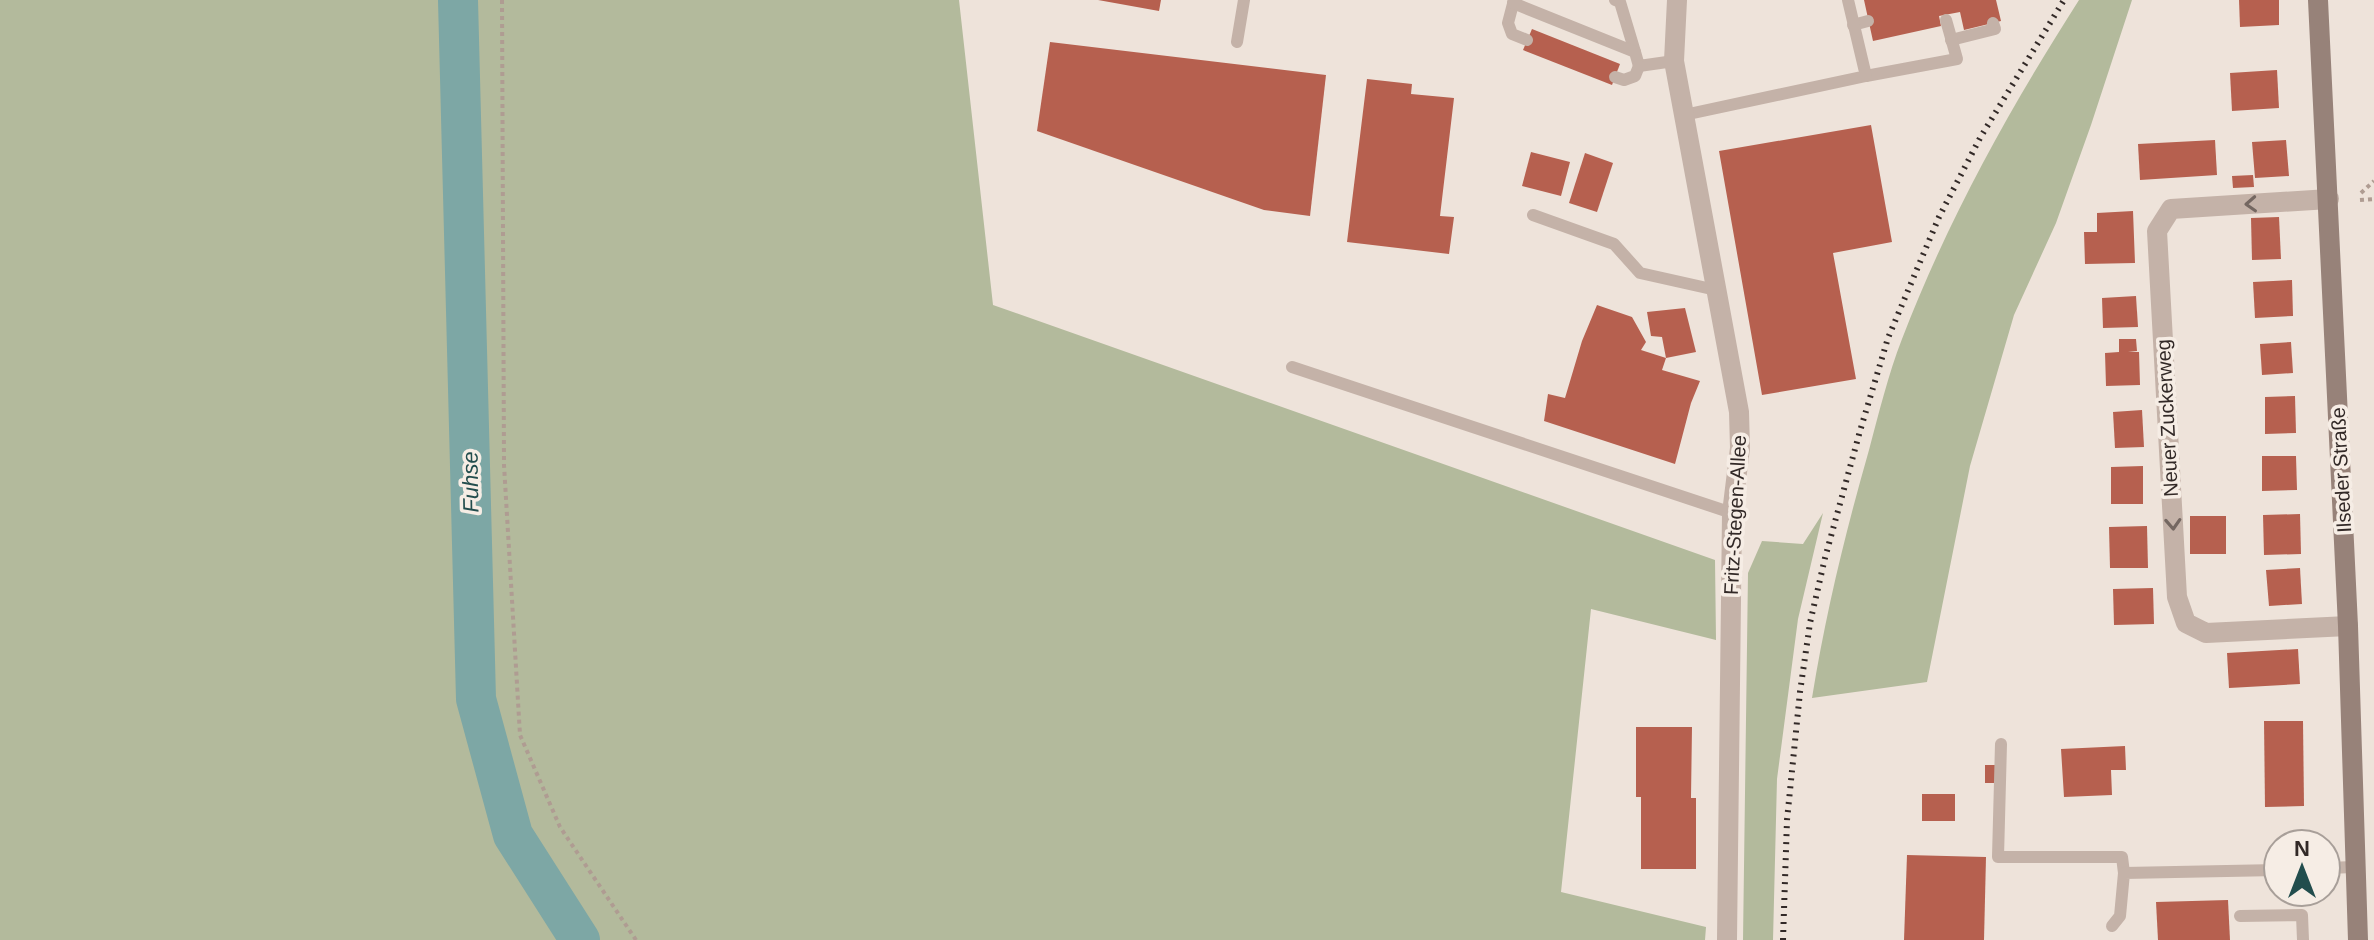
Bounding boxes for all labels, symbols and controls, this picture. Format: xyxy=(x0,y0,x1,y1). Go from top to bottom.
one-way arrow xyxy=(2244,195,2257,212)
street label: Neuer Zuckerweg xyxy=(2152,339,2182,497)
street label: Ilseder Straße xyxy=(2327,407,2355,533)
street label: Fritz-Stegen-Allee xyxy=(1720,435,1750,595)
water label: Fuhse xyxy=(457,451,484,513)
one-way arrow xyxy=(2164,518,2181,531)
north arrow xyxy=(2262,828,2342,908)
text: N xyxy=(2294,836,2310,861)

